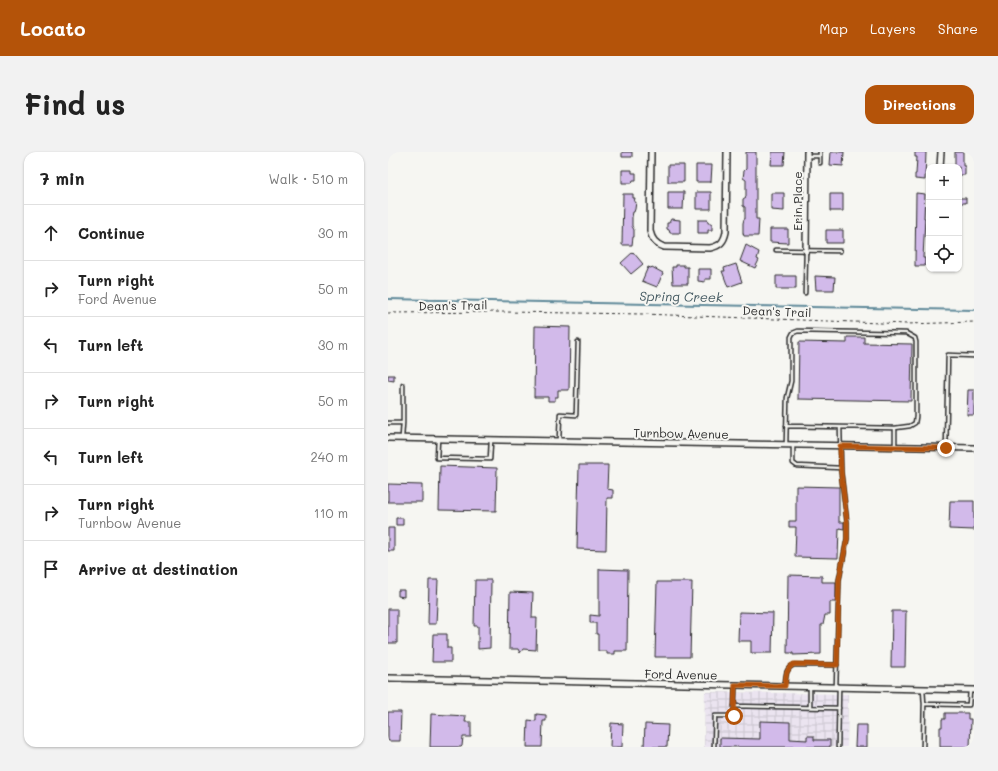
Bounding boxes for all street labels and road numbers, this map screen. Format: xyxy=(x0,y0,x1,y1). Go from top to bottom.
street label: Erin Place xyxy=(789,171,805,231)
street label: Dean's Trail xyxy=(418,296,488,314)
street label: Dean's Trail xyxy=(742,302,812,320)
street label: Turnbow Avenue xyxy=(633,424,729,442)
street label: Ford Avenue xyxy=(644,665,718,683)

